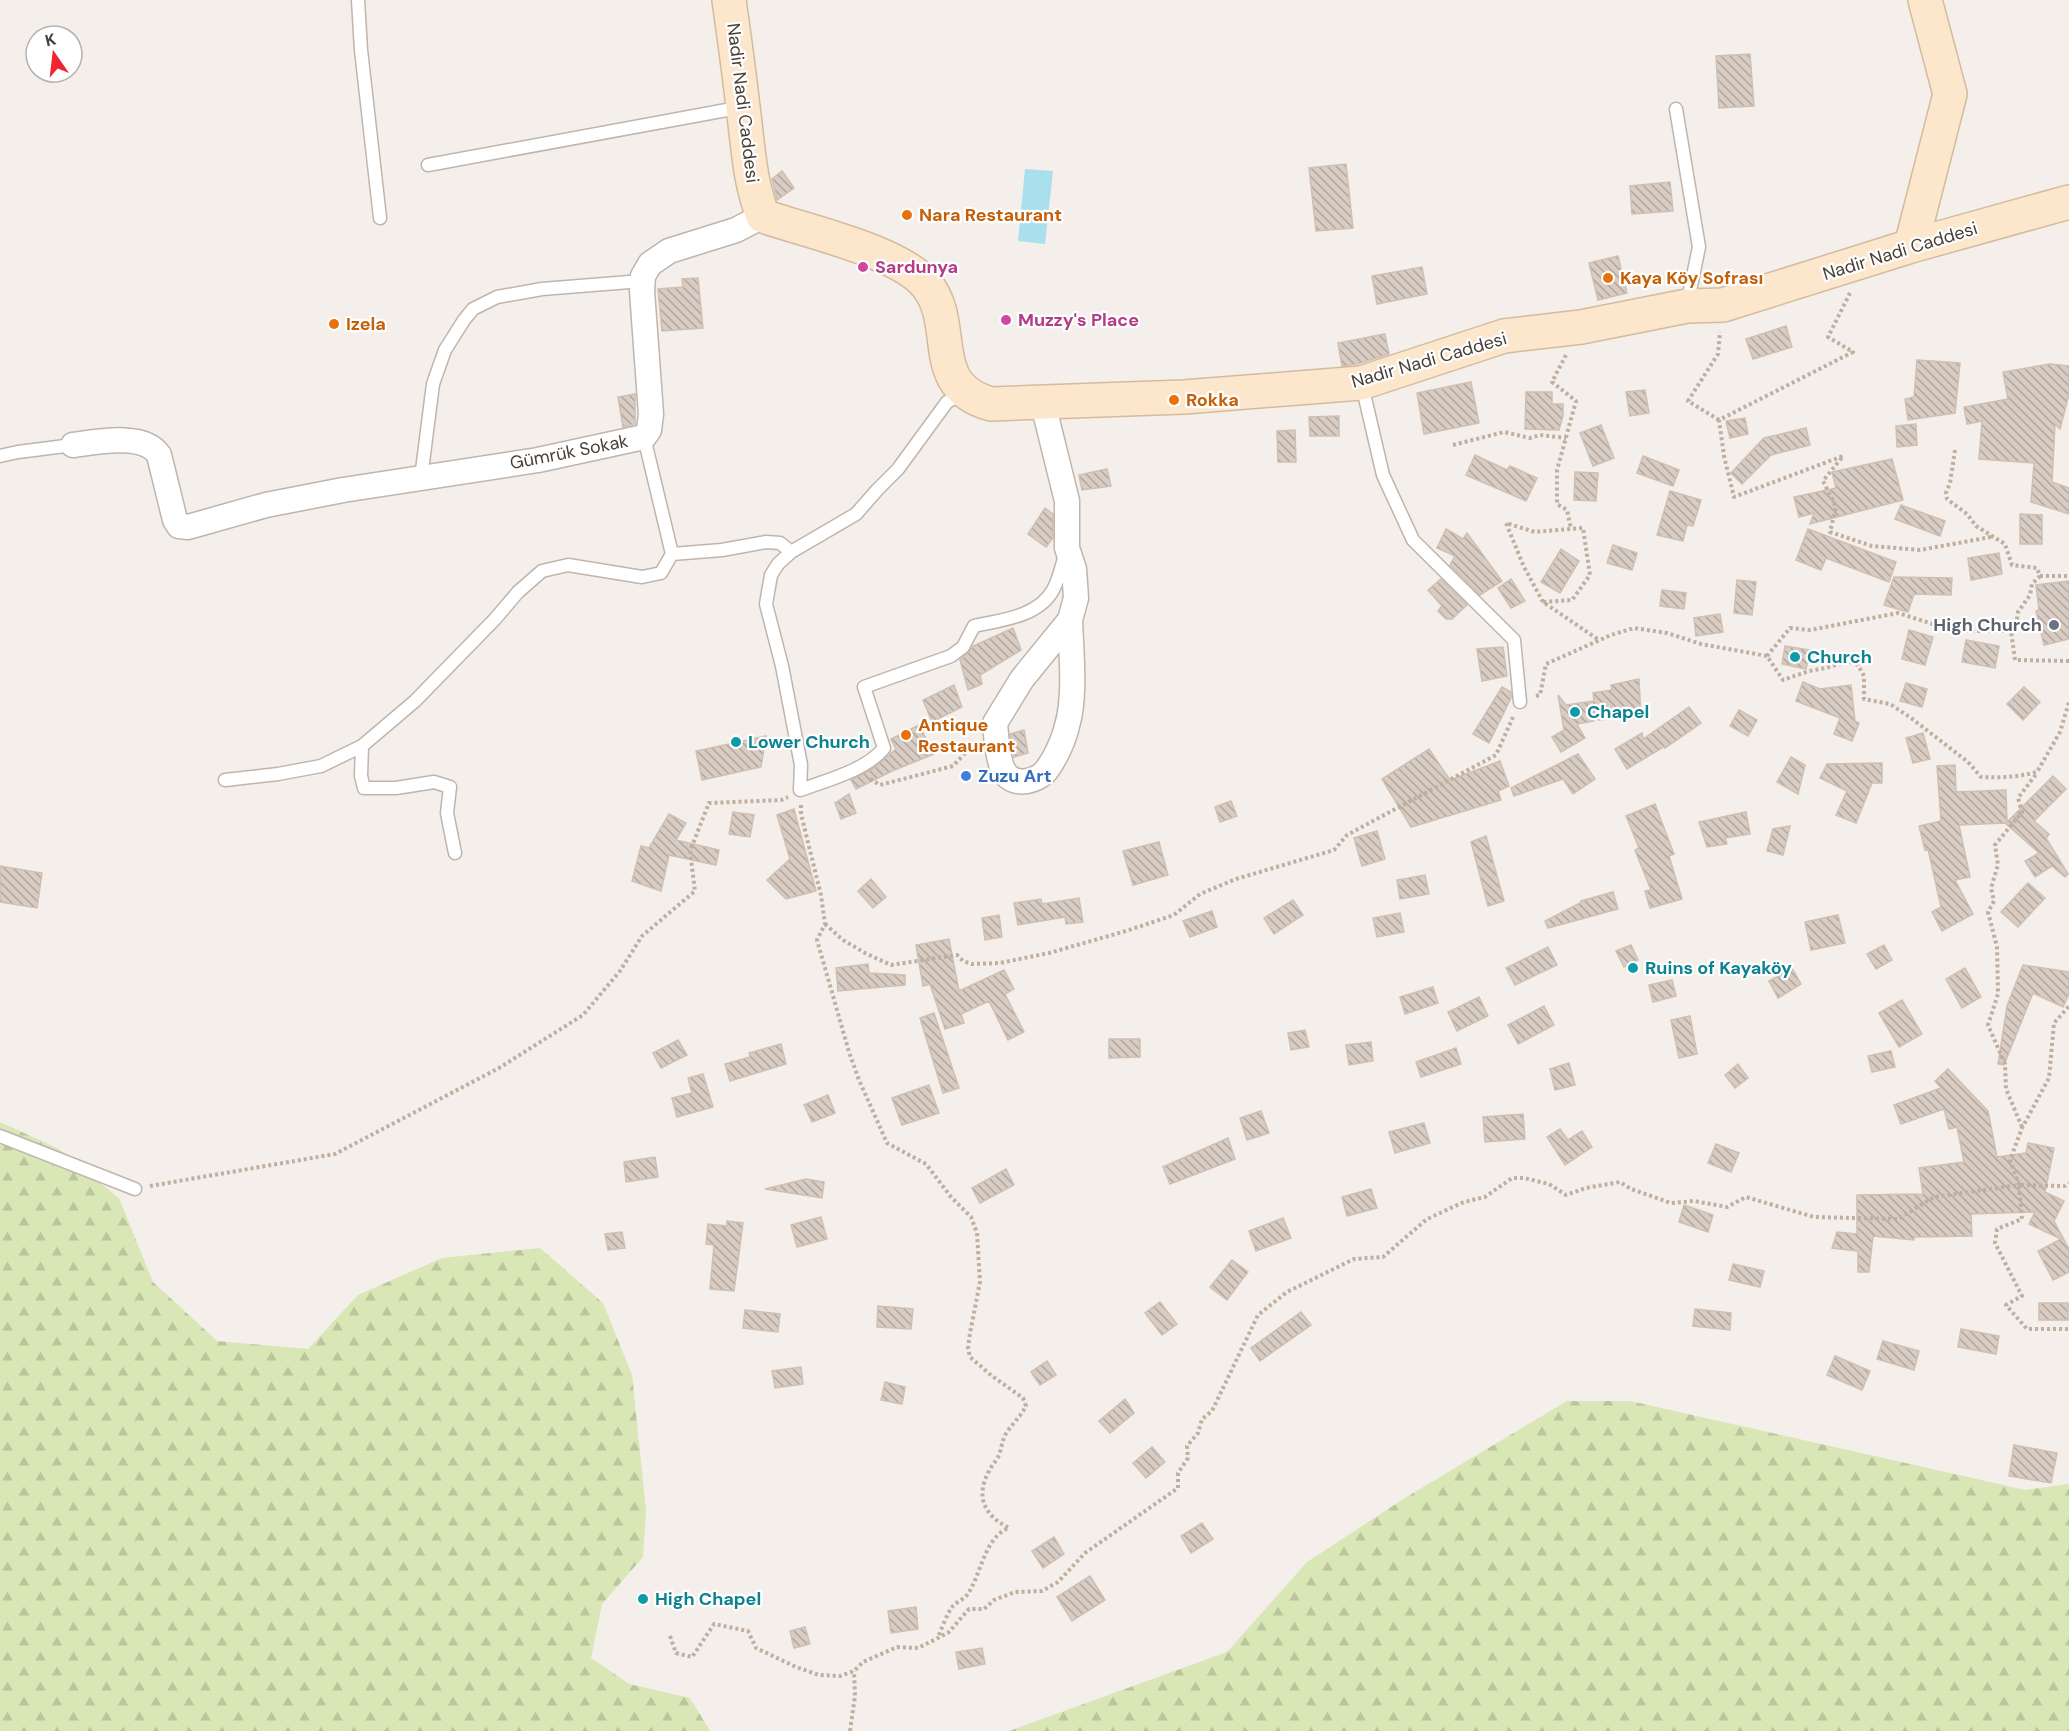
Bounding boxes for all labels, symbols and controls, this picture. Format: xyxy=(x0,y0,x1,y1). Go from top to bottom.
street label: Nadir Nadi Caddesi xyxy=(721,22,765,184)
north arrow xyxy=(24,24,84,84)
text: K xyxy=(43,28,59,51)
place label: Nara Restaurant xyxy=(919,203,1062,227)
marker: Nara Restaurant xyxy=(900,208,914,222)
street label: Nadir Nadi Caddesi xyxy=(1820,216,1980,286)
place label: Sardunya xyxy=(875,255,958,279)
marker: Sardunya xyxy=(856,260,870,274)
place label: Kaya Köy Sofrası xyxy=(1620,266,1763,290)
marker: Kaya Köy Sofrası xyxy=(1601,271,1615,285)
place label: Muzzy's Place xyxy=(1018,308,1139,332)
place label: Izela xyxy=(346,312,386,336)
marker: Muzzy's Place xyxy=(999,313,1013,327)
marker: Izela xyxy=(327,317,341,331)
street label: Nadir Nadi Caddesi xyxy=(1348,326,1510,394)
place label: Rokka xyxy=(1186,388,1239,412)
marker: Rokka xyxy=(1167,393,1181,407)
street label: Gümrük Sokak xyxy=(508,429,630,475)
place label: High Church xyxy=(1933,613,2042,637)
marker: High Church xyxy=(2047,618,2061,632)
place label: Church xyxy=(1807,645,1872,669)
marker: Church xyxy=(1788,650,1802,664)
place label: Chapel xyxy=(1587,700,1649,724)
marker: Chapel xyxy=(1568,705,1582,719)
place label: Antique Restaurant xyxy=(918,713,1015,758)
marker: Antique Restaurant xyxy=(899,728,913,742)
place label: Lower Church xyxy=(748,730,870,754)
marker: Lower Church xyxy=(729,735,743,749)
place label: Zuzu Art xyxy=(978,764,1052,788)
marker: Zuzu Art xyxy=(959,769,973,783)
place label: Ruins of Kayaköy xyxy=(1645,956,1792,980)
marker: Ruins of Kayaköy xyxy=(1626,961,1640,975)
place label: High Chapel xyxy=(655,1587,761,1611)
marker: High Chapel xyxy=(636,1592,650,1606)

